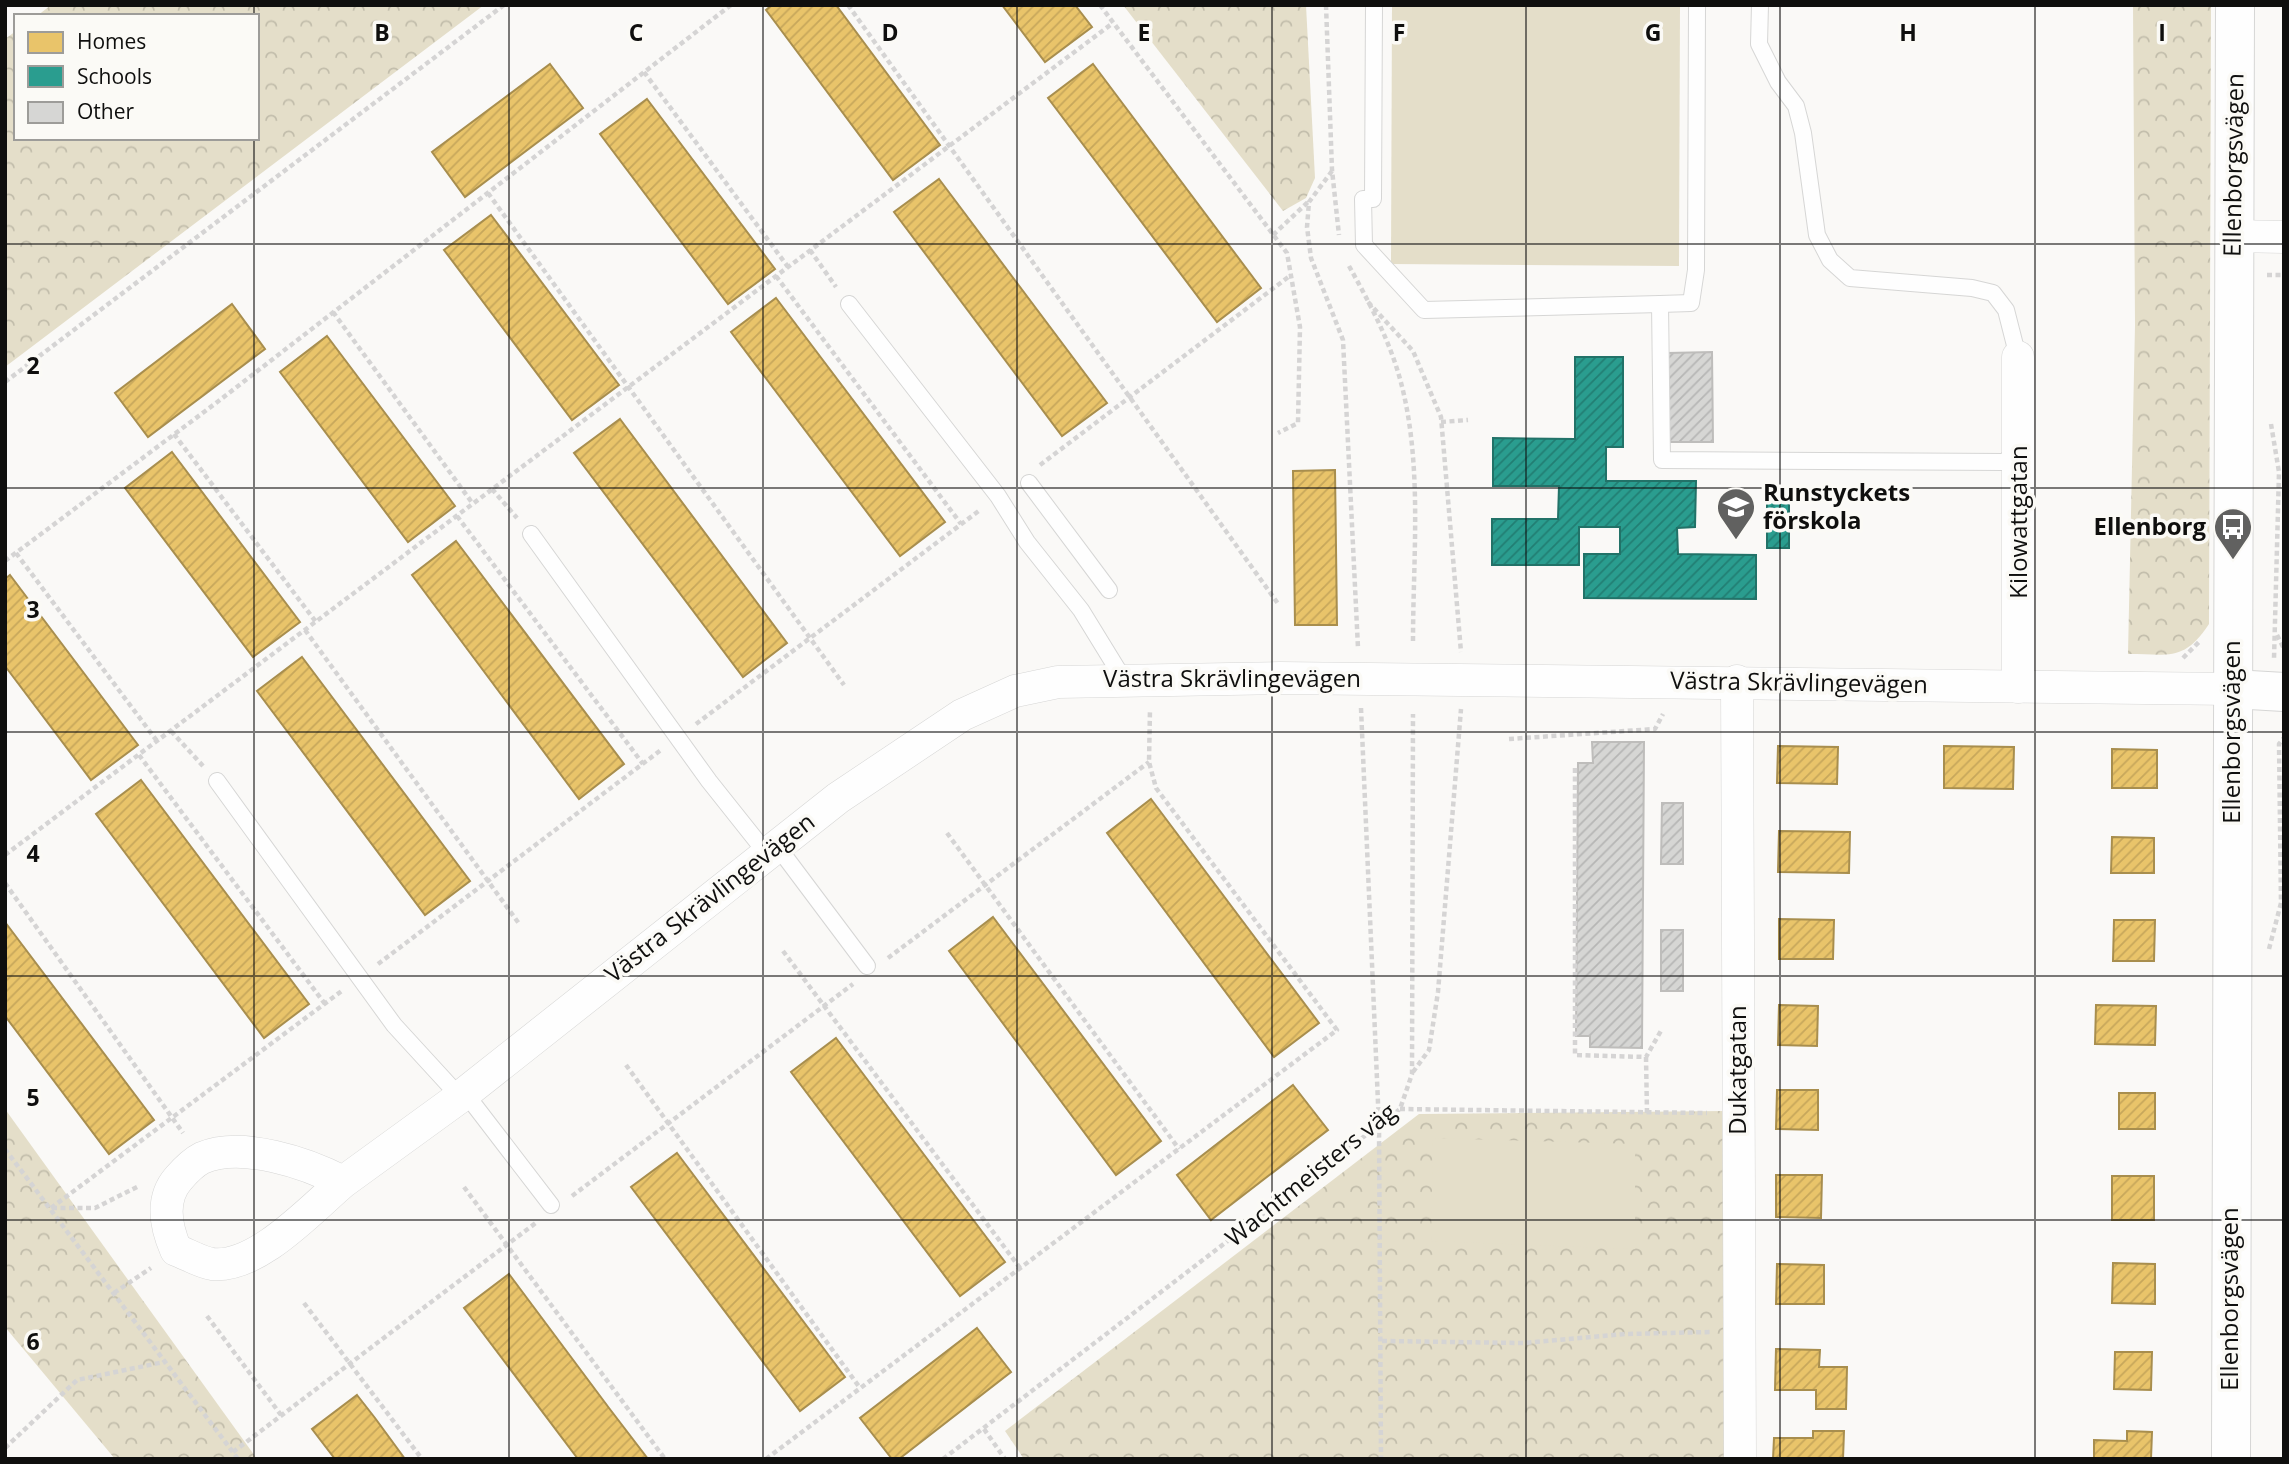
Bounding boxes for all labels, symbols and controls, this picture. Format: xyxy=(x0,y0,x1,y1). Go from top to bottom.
legend xyxy=(14,14,259,140)
text: B xyxy=(374,16,390,48)
text: C xyxy=(629,16,643,48)
text: D xyxy=(881,16,899,48)
text: E xyxy=(1138,16,1150,48)
text: F xyxy=(1393,16,1405,48)
text: G xyxy=(1645,16,1661,48)
text: H xyxy=(1899,16,1917,48)
text: I xyxy=(2158,16,2166,48)
text: Homes xyxy=(77,27,146,55)
text: Schools xyxy=(77,62,152,90)
street label: Ellenborgsvägen xyxy=(2214,73,2251,257)
text: Other xyxy=(77,97,134,125)
text: 2 xyxy=(26,349,40,381)
street label: Kilowattgatan xyxy=(2001,445,2034,599)
place label: Runstyckets förskola xyxy=(1763,475,1910,536)
school or university icon: Runstyckets förskola xyxy=(1715,486,1757,541)
bus stop icon: Ellenborg xyxy=(2212,506,2254,561)
place label: Ellenborg xyxy=(2093,509,2206,542)
text: 3 xyxy=(26,593,40,625)
street label: Ellenborgsvägen xyxy=(2214,640,2247,824)
street label: Västra Skrävlingevägen xyxy=(1103,661,1361,694)
street label: Västra Skrävlingevägen xyxy=(1670,663,1928,700)
street label: Västra Skrävlingevägen xyxy=(597,804,821,989)
text: 4 xyxy=(26,837,40,869)
street label: Dukatgatan xyxy=(1720,1005,1753,1135)
text: 5 xyxy=(26,1081,40,1113)
street label: Wachtmeisters väg xyxy=(1218,1095,1403,1253)
street label: Ellenborgsvägen xyxy=(2212,1207,2245,1391)
text: 6 xyxy=(26,1325,40,1357)

